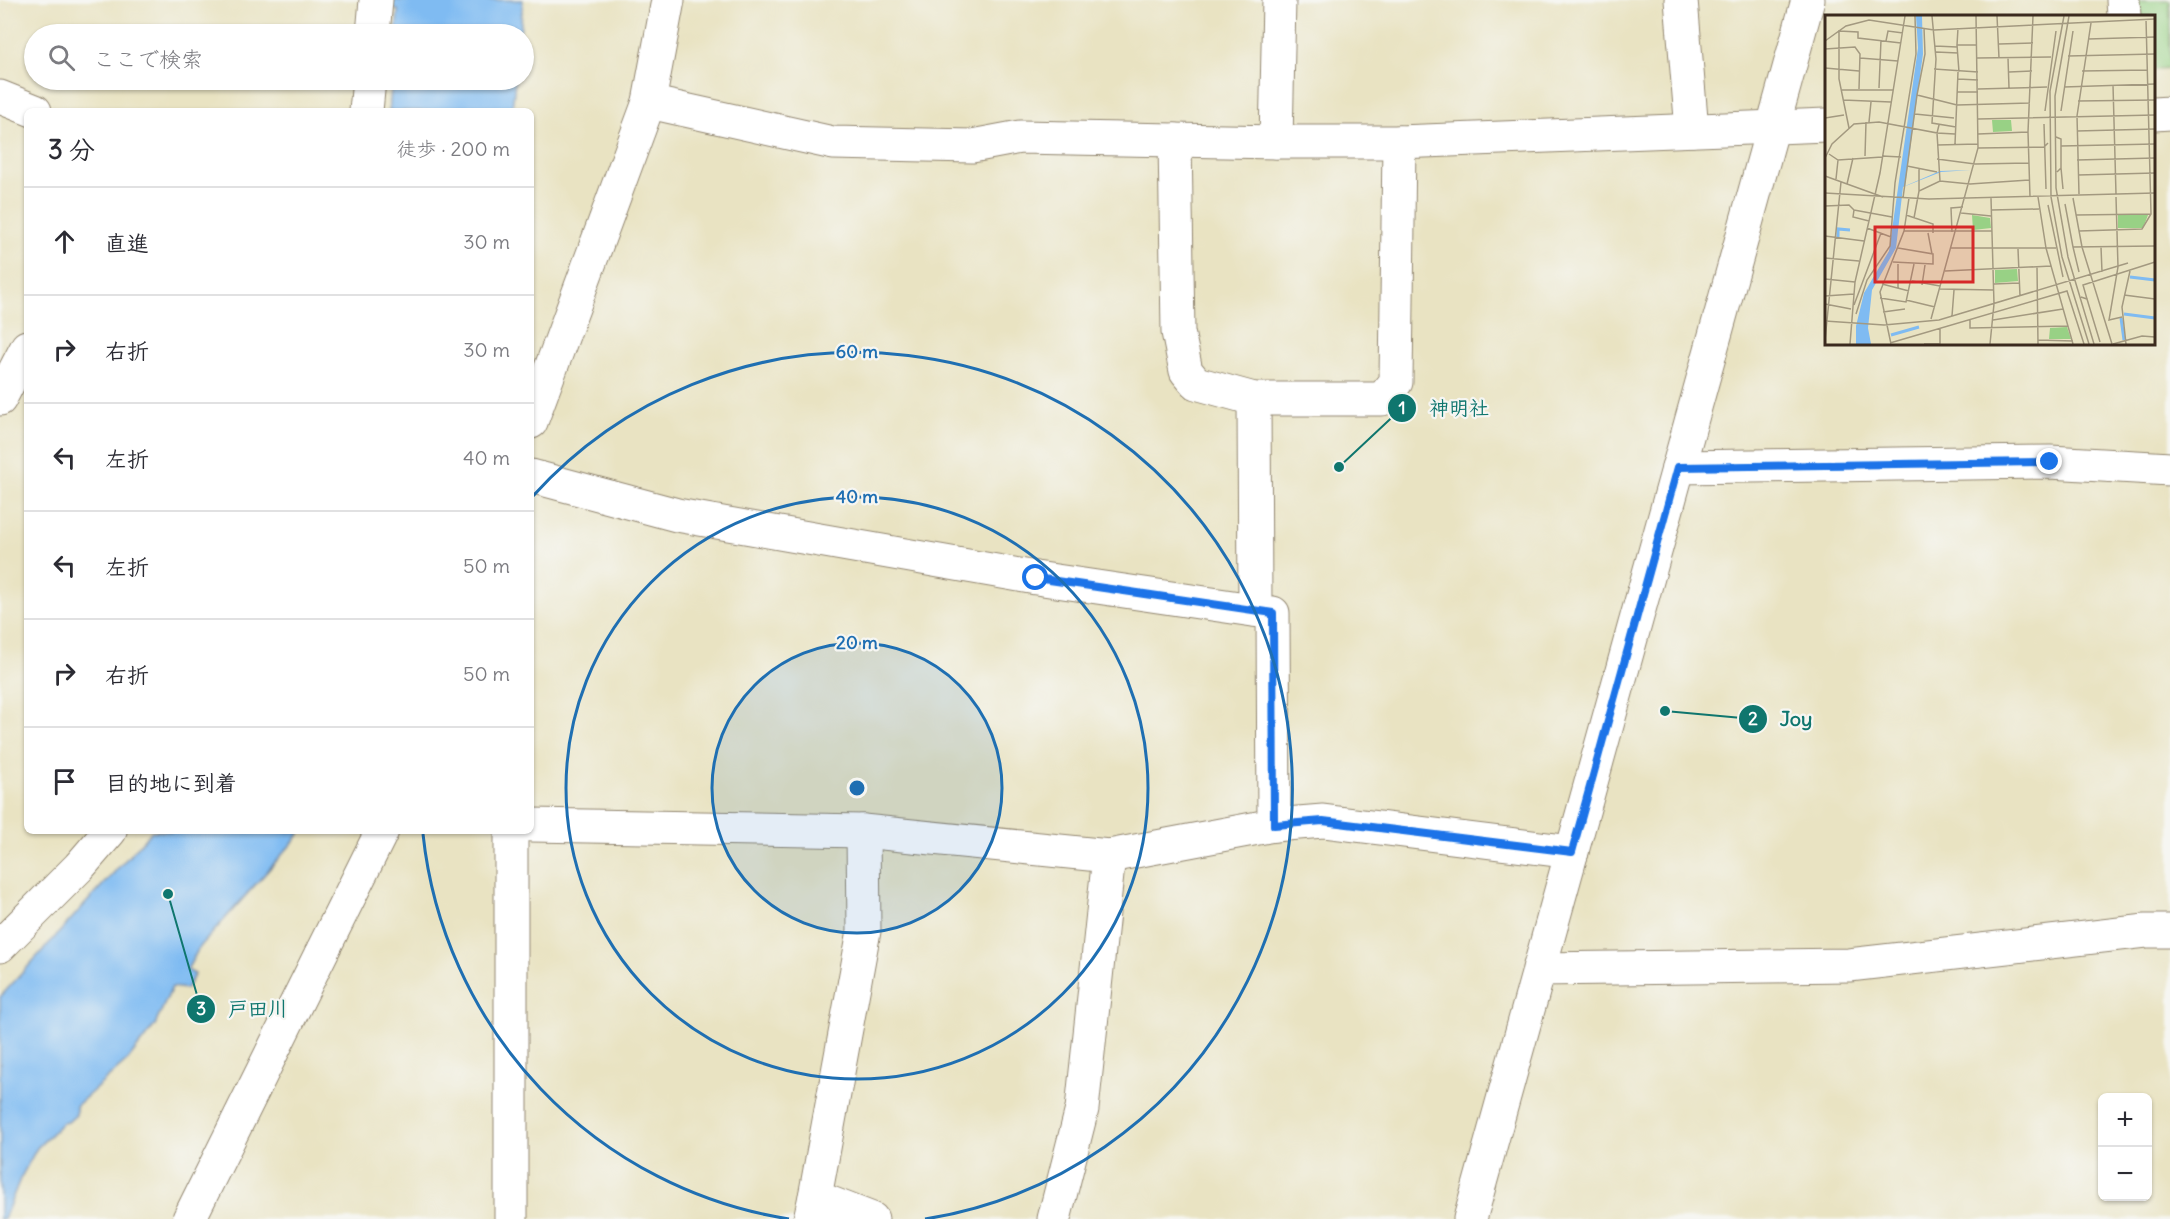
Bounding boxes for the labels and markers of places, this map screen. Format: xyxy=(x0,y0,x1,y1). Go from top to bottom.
callout: 神明社 xyxy=(1387,389,1501,427)
callout: Joy xyxy=(1738,700,1824,738)
centre of rings xyxy=(847,778,867,798)
callout: 戸田川 xyxy=(186,990,300,1028)

